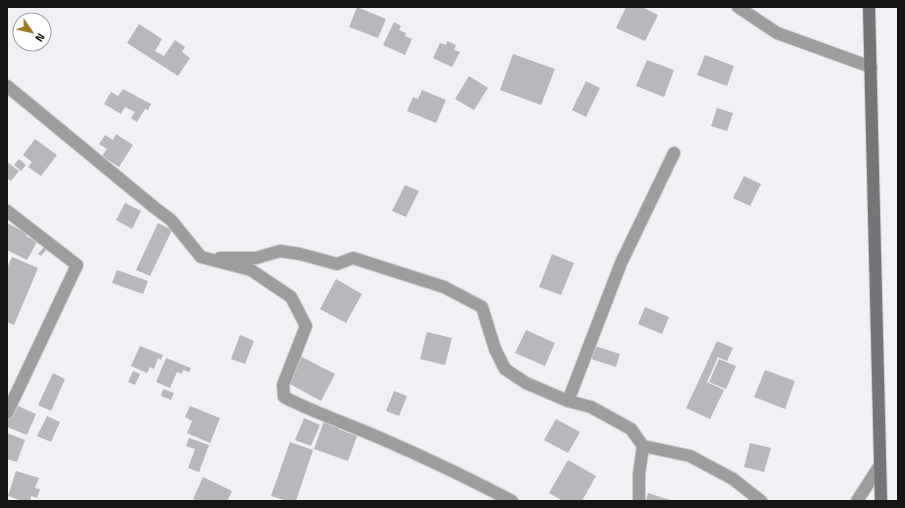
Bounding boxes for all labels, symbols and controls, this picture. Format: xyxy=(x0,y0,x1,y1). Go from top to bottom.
north arrow xyxy=(12,12,52,52)
text: N xyxy=(32,30,49,45)

